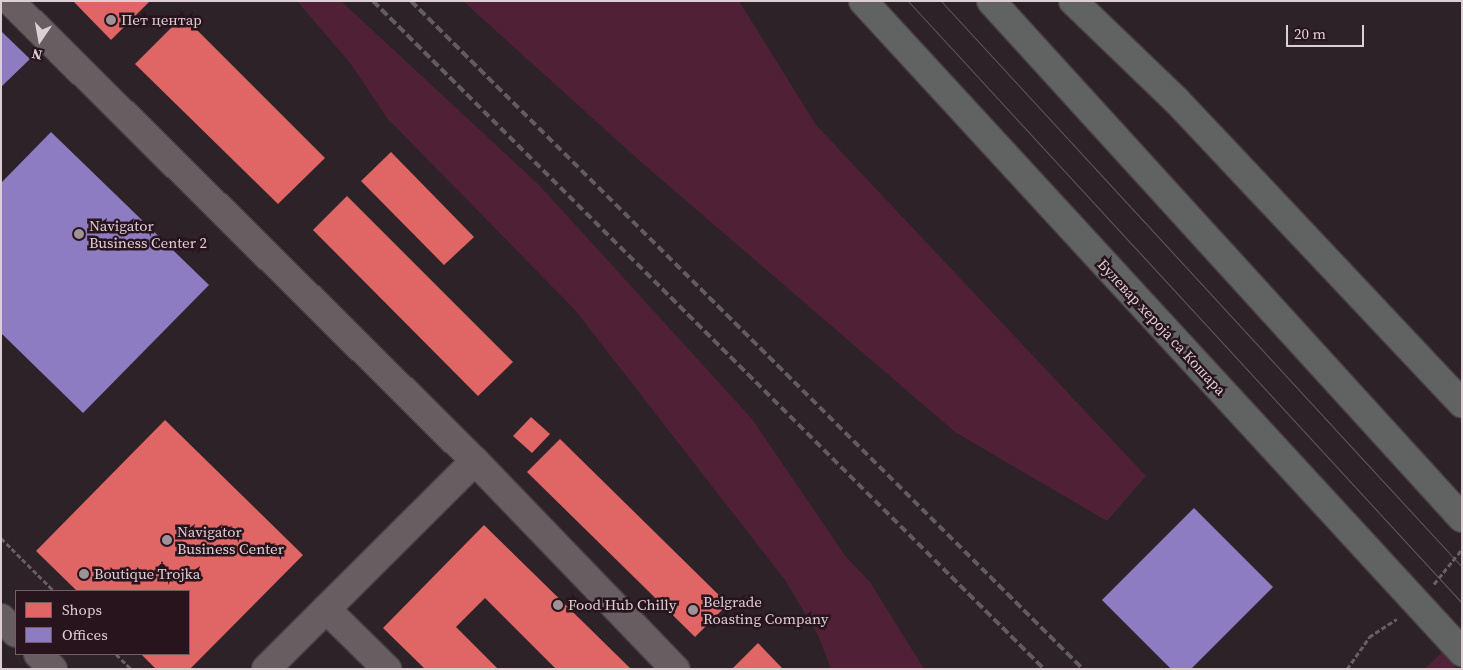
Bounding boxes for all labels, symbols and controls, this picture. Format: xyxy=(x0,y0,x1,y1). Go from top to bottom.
place label: Пет центар xyxy=(121,11,202,29)
marker: Пет центар xyxy=(105,14,117,26)
north arrow xyxy=(15,15,65,65)
scale bar xyxy=(1288,15,1366,47)
text: 20 m xyxy=(1294,23,1326,44)
text: N xyxy=(30,44,44,66)
place label: Navigator Business Center 2 xyxy=(89,216,207,251)
marker: Navigator Business Center 2 xyxy=(73,228,85,240)
street label: Булевар хероја са Кошара xyxy=(1094,255,1230,399)
place label: Navigator Business Center xyxy=(177,522,284,557)
marker: Navigator Business Center xyxy=(161,534,173,546)
place label: Boutique Trojka xyxy=(94,565,201,583)
marker: Boutique Trojka xyxy=(78,568,90,580)
legend xyxy=(15,590,190,655)
place label: Belgrade Roasting Company xyxy=(703,592,828,627)
place label: Food Hub Chilly xyxy=(568,596,676,614)
text: Shops xyxy=(62,599,102,620)
marker: Food Hub Chilly xyxy=(552,599,564,611)
marker: Belgrade Roasting Company xyxy=(687,604,699,616)
text: Offices xyxy=(62,624,108,645)

